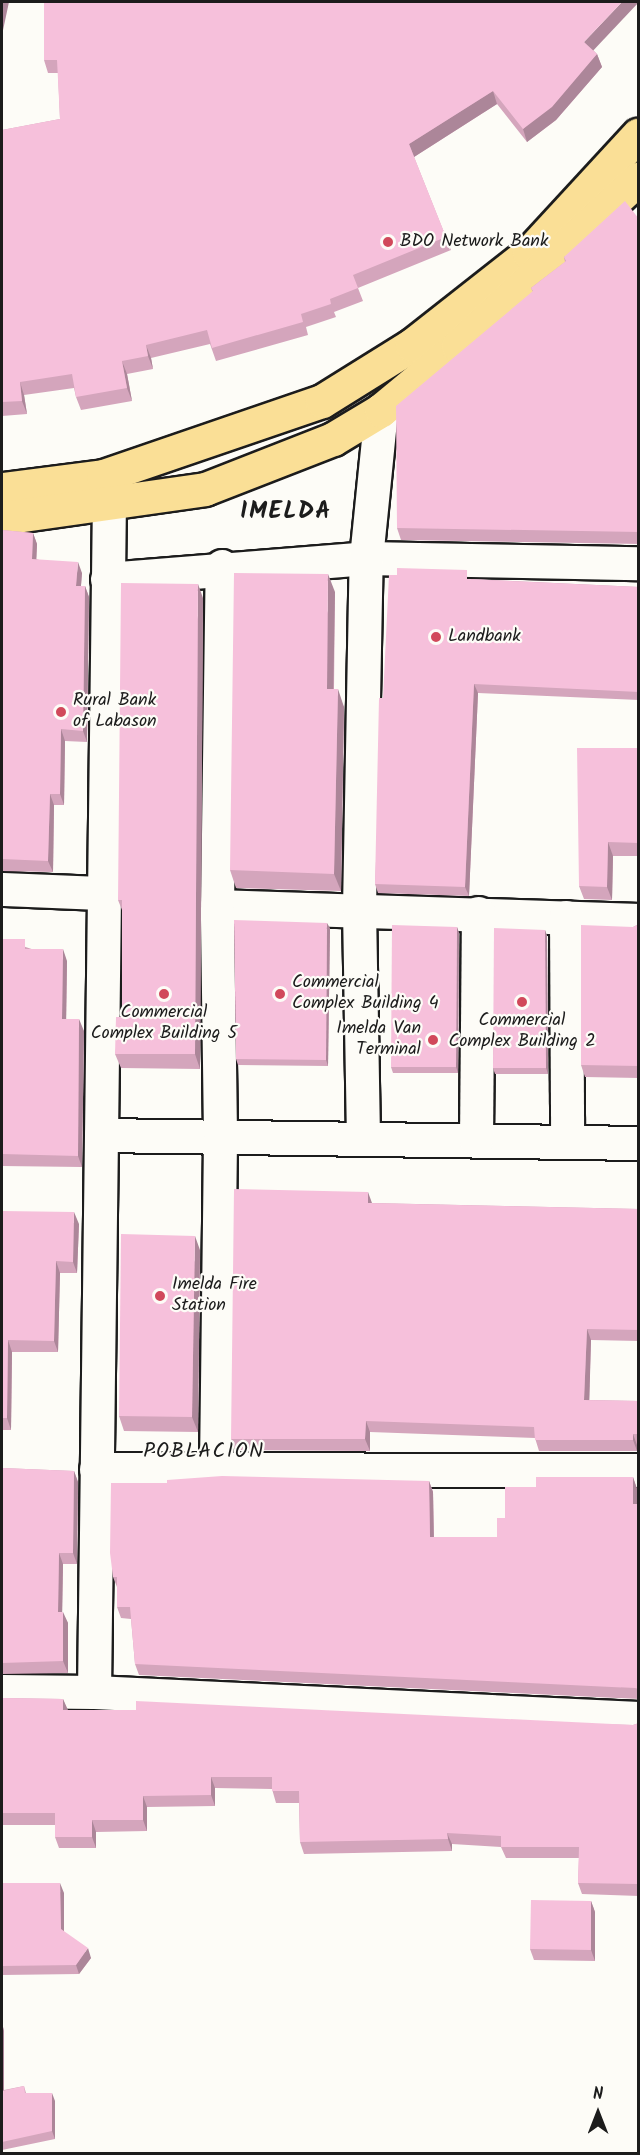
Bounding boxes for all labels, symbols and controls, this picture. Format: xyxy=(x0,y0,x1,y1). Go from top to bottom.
place label: BDO Network Bank xyxy=(400,231,548,253)
marker: BDO Network Bank xyxy=(381,235,395,249)
district label: IMELDA xyxy=(240,498,332,526)
place label: Landbank xyxy=(448,626,521,648)
marker: Landbank xyxy=(429,630,443,644)
place label: Rural Bank of Labason xyxy=(73,691,157,734)
marker: Rural Bank of Labason xyxy=(54,705,68,719)
place label: Commercial Complex Building 4 xyxy=(292,973,439,1016)
marker: Commercial Complex Building 5 xyxy=(157,987,171,1001)
marker: Commercial Complex Building 4 xyxy=(273,987,287,1001)
marker: Commercial Complex Building 2 xyxy=(515,995,529,1009)
place label: Commercial Complex Building 5 xyxy=(91,1003,237,1046)
place label: Commercial Complex Building 2 xyxy=(448,1011,596,1054)
place label: Imelda Van Terminal xyxy=(336,1019,421,1062)
marker: Imelda Van Terminal xyxy=(426,1033,440,1047)
place label: Imelda Fire Station xyxy=(172,1275,257,1318)
marker: Imelda Fire Station xyxy=(153,1289,167,1303)
district label: POBLACION xyxy=(143,1439,265,1465)
text: N xyxy=(593,2082,603,2107)
north arrow xyxy=(568,2083,628,2143)

